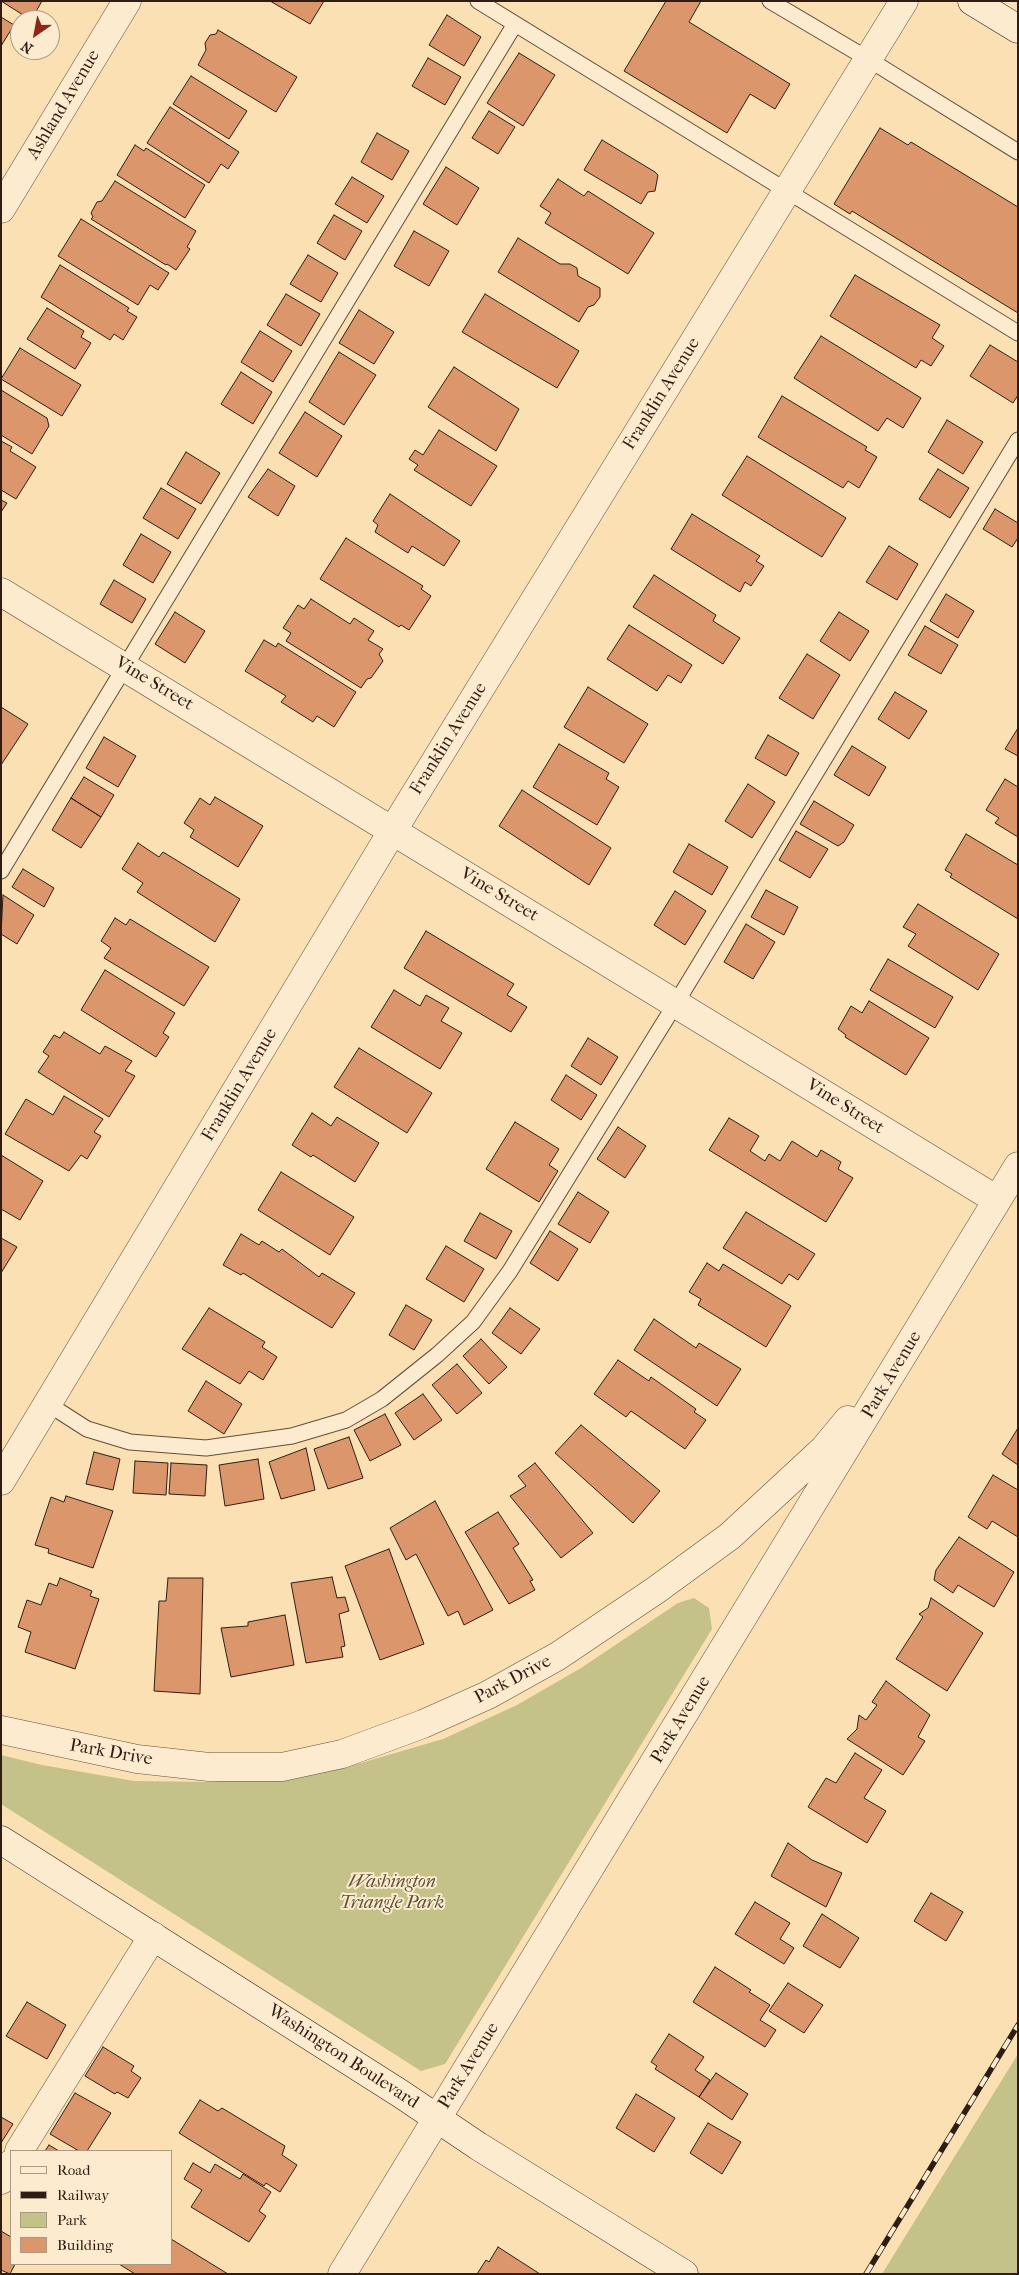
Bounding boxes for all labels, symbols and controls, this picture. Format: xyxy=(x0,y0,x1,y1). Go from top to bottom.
north arrow xyxy=(10,10,60,60)
text: N xyxy=(18,37,36,57)
street label: Ashland Avenue xyxy=(23,46,105,164)
street label: Franklin Avenue xyxy=(619,334,705,454)
street label: Vine Street xyxy=(111,652,197,716)
street label: Franklin Avenue xyxy=(406,679,492,799)
street label: Vine Street xyxy=(456,863,542,927)
street label: Franklin Avenue xyxy=(198,1025,282,1145)
street label: Vine Street xyxy=(802,1075,888,1139)
street label: Park Avenue xyxy=(858,1328,926,1422)
street label: Park Drive xyxy=(471,1651,555,1709)
street label: Park Avenue xyxy=(647,1673,715,1767)
street label: Park Drive xyxy=(68,1735,154,1771)
park label: Washington Triangle Park xyxy=(340,1872,444,1915)
street label: Washington Boulevard xyxy=(263,2000,423,2114)
street label: Park Avenue xyxy=(434,2019,504,2113)
legend xyxy=(10,2150,172,2265)
text: Road xyxy=(57,2161,90,2179)
text: Railway xyxy=(57,2186,109,2204)
text: Park xyxy=(57,2211,87,2229)
text: Building xyxy=(57,2236,113,2254)

